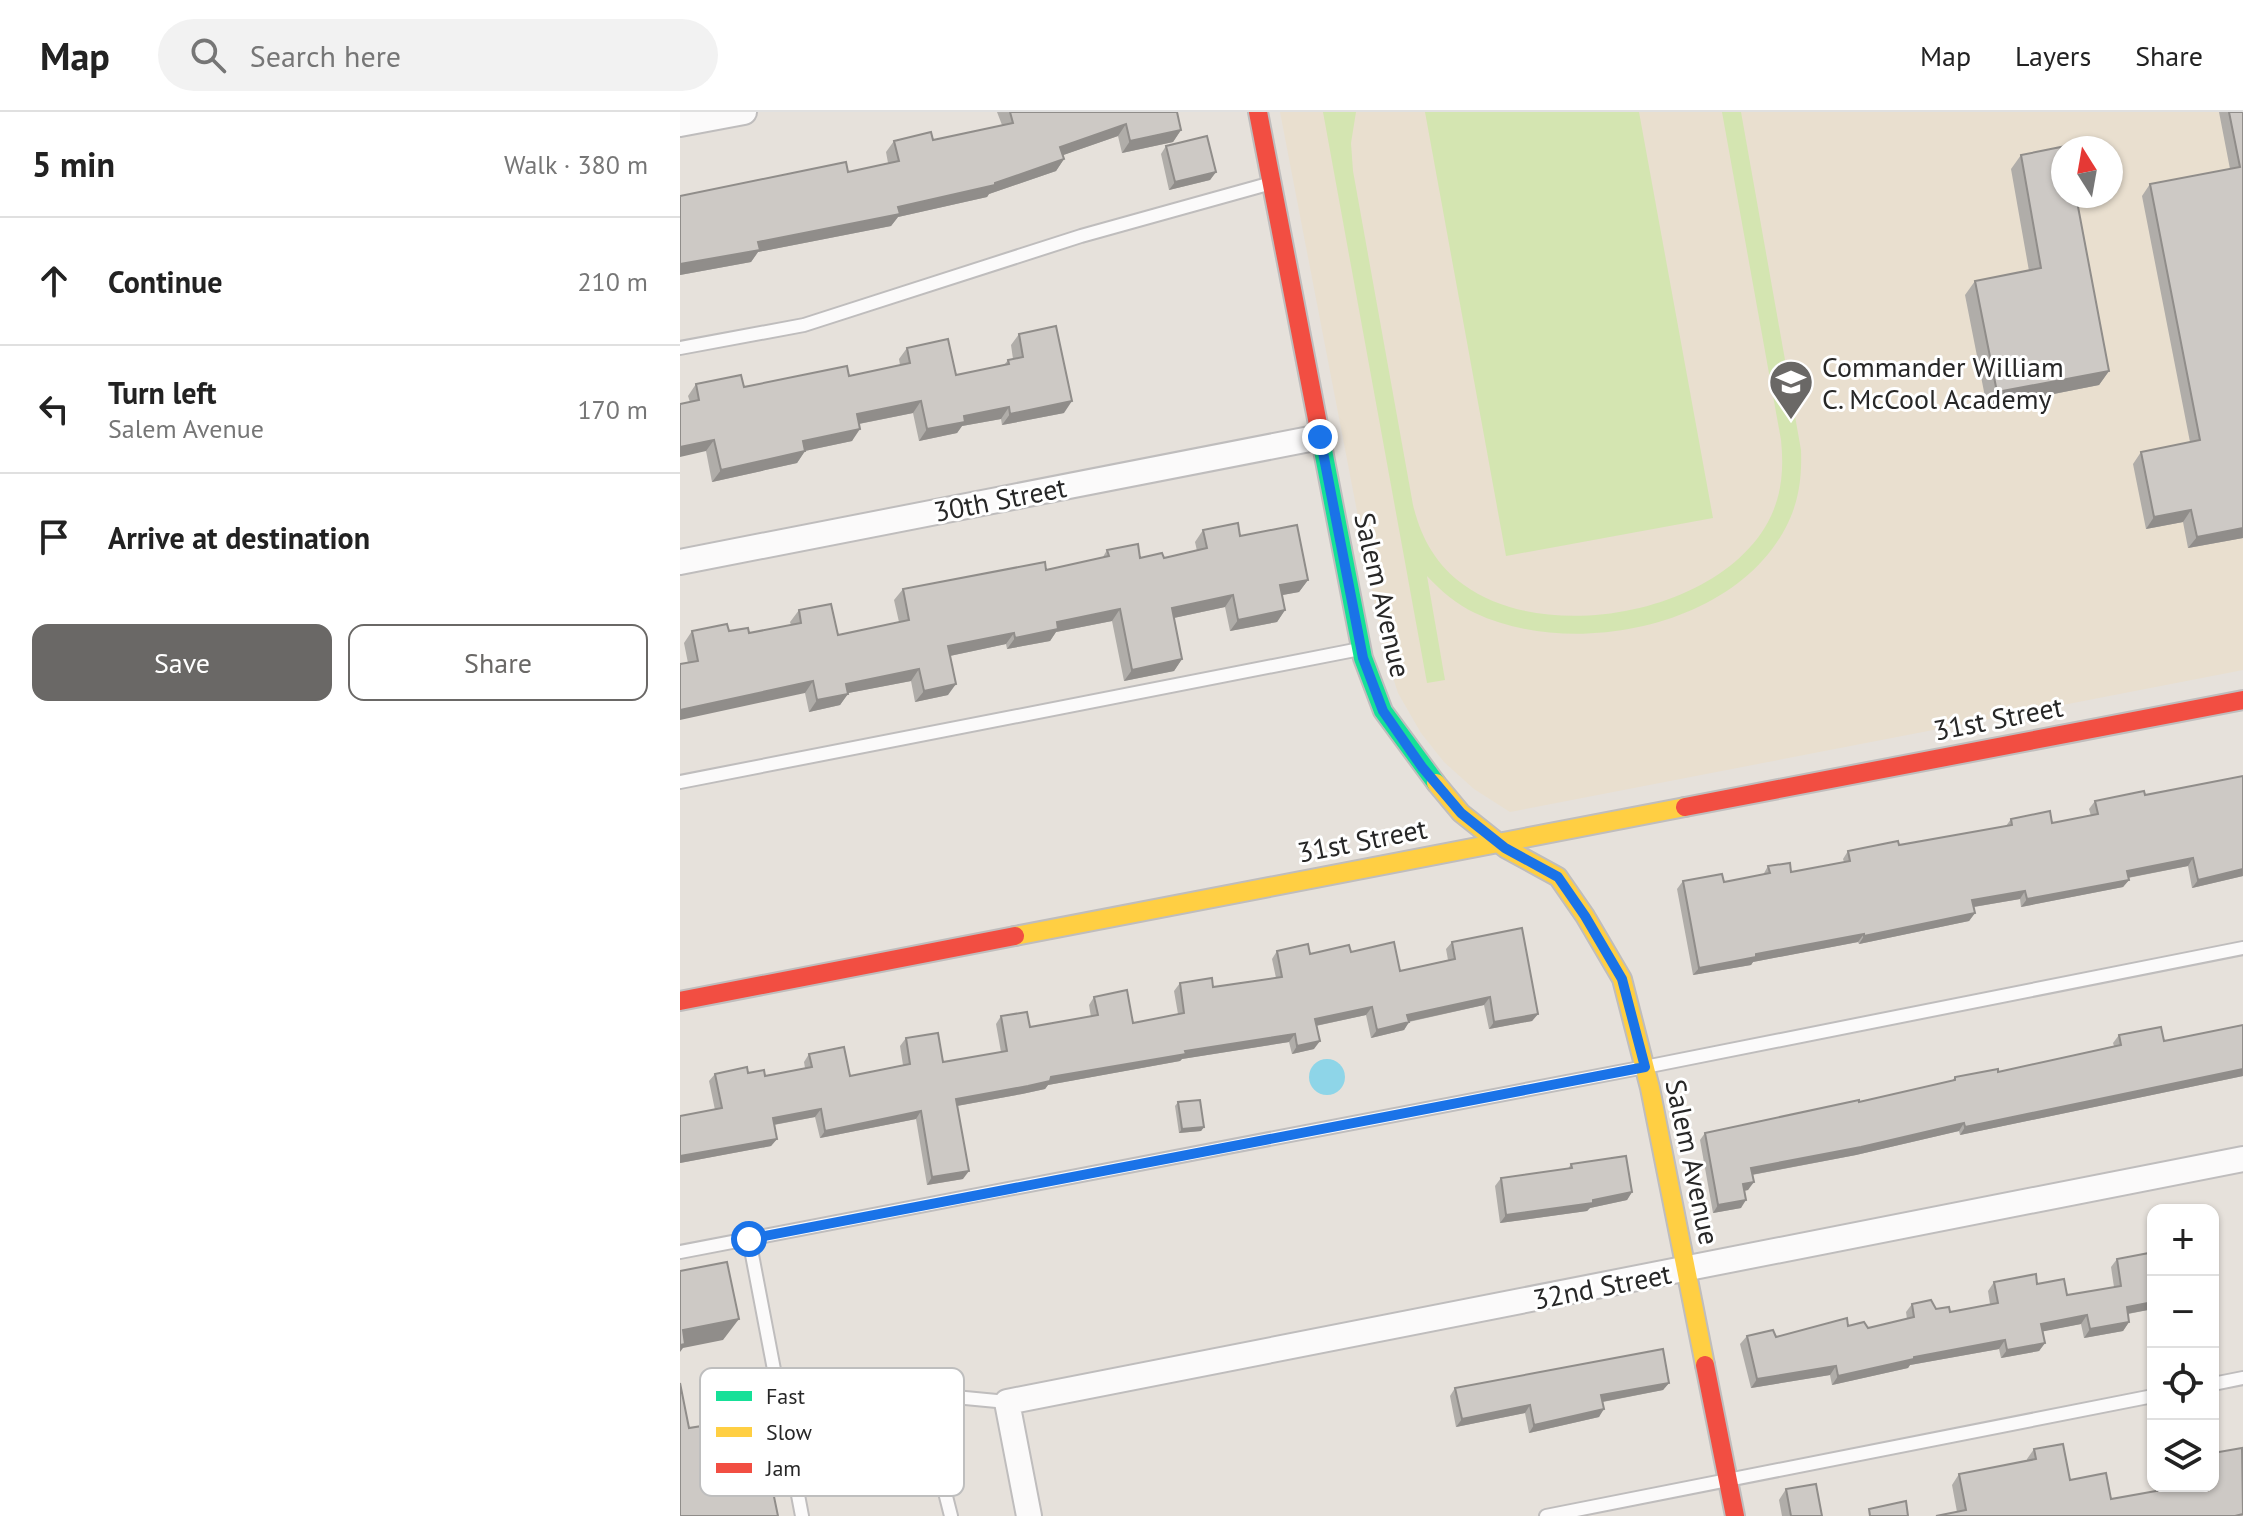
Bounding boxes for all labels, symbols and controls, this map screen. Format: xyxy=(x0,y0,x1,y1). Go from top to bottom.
search box xyxy=(158,19,718,91)
text: Map xyxy=(40,31,110,80)
icon: search xyxy=(186,33,230,77)
text: Search here xyxy=(250,36,401,75)
text: Map xyxy=(1920,37,1971,74)
text: Layers xyxy=(2015,37,2091,74)
text: Share xyxy=(2135,37,2203,74)
north arrow xyxy=(2051,136,2123,208)
text: 5 min xyxy=(32,142,115,186)
text: Walk · 380 m xyxy=(504,148,648,181)
icon: ahead xyxy=(32,259,76,303)
text: Continue xyxy=(108,262,222,301)
text: 210 m xyxy=(577,265,648,298)
place label: Commander William C. McCool Academy xyxy=(1822,348,2064,417)
school or university icon: Commander William C. McCool Academy xyxy=(1767,358,1815,421)
text: Turn left xyxy=(108,373,216,412)
icon: left xyxy=(32,387,76,431)
text: 170 m xyxy=(577,393,648,426)
text: Salem Avenue xyxy=(108,412,264,445)
route end xyxy=(1302,419,1338,455)
street label: 30th Street xyxy=(931,468,1070,530)
street label: Salem Avenue xyxy=(1346,509,1420,681)
icon: arrive xyxy=(32,515,76,559)
text: Arrive at destination xyxy=(108,518,370,557)
button: Save xyxy=(32,624,332,701)
button: Share xyxy=(348,624,648,701)
street label: 31st Street xyxy=(1930,687,2066,749)
street label: 31st Street xyxy=(1294,809,1430,871)
street label: Salem Avenue xyxy=(1657,1076,1729,1248)
map controls xyxy=(2147,1204,2219,1492)
button: + xyxy=(2147,1204,2219,1276)
route start xyxy=(731,1221,767,1257)
street label: 32nd Street xyxy=(1530,1254,1675,1318)
button: − xyxy=(2147,1276,2219,1348)
button: locate xyxy=(2147,1348,2219,1420)
legend xyxy=(700,1368,964,1496)
text: Fast xyxy=(766,1382,806,1410)
text: Slow xyxy=(766,1418,812,1446)
button: layers xyxy=(2147,1420,2219,1492)
text: Jam xyxy=(765,1454,801,1482)

